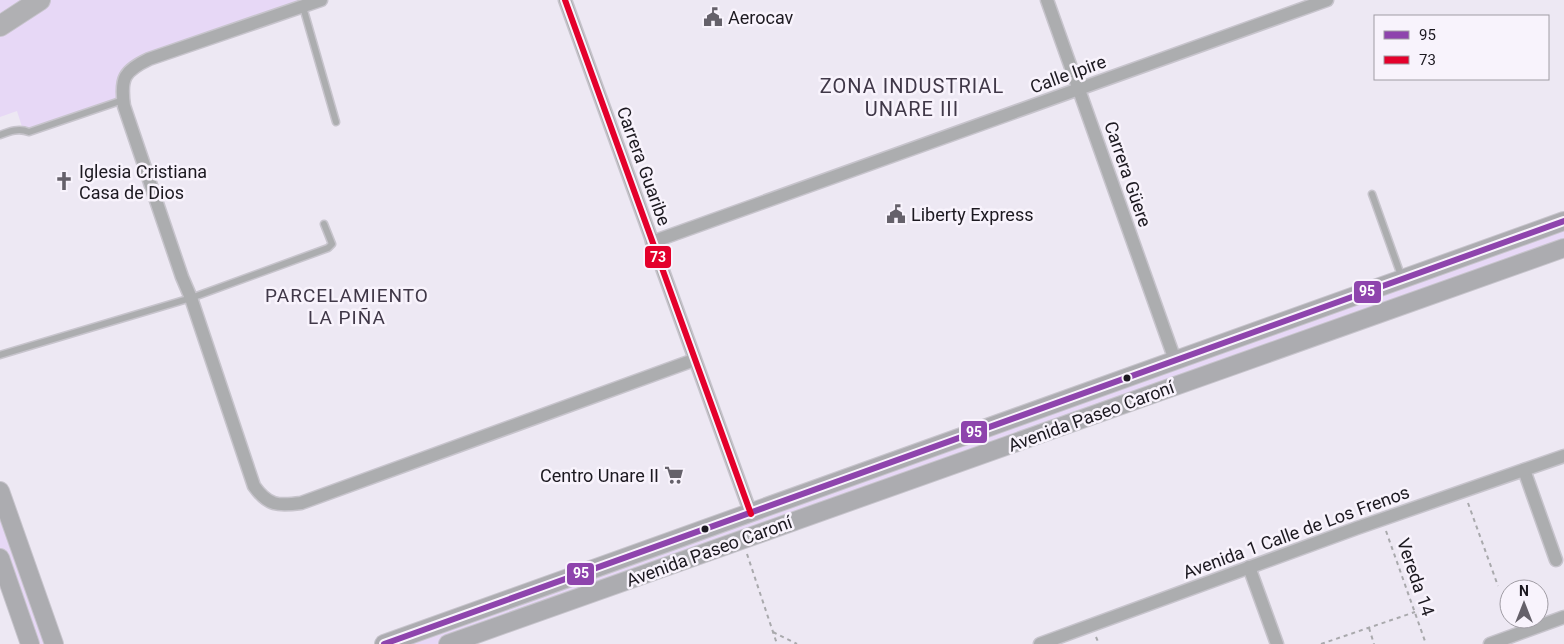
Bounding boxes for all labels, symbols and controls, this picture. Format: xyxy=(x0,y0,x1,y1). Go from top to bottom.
public building icon: Aerocav xyxy=(702,6,724,28)
place label: Aerocav xyxy=(728,7,794,28)
legend xyxy=(1374,15,1549,80)
text: 95 xyxy=(1419,26,1436,44)
street label: Calle Ipire xyxy=(1027,51,1109,97)
text: 73 xyxy=(1419,51,1436,69)
district label: ZONA INDUSTRIAL UNARE III xyxy=(820,74,1004,121)
street label: Carrera Guaribe xyxy=(613,104,675,228)
street label: Carrera Güere xyxy=(1100,118,1156,230)
place label: Iglesia Cristiana Casa de Dios xyxy=(79,161,207,203)
church icon: Iglesia Cristiana Casa de Dios xyxy=(53,170,75,192)
public building icon: Liberty Express xyxy=(885,203,907,225)
place label: Liberty Express xyxy=(911,204,1033,225)
line badge: 73 xyxy=(644,245,672,269)
text: 73 xyxy=(650,249,666,265)
line badge: 95 xyxy=(1353,280,1382,304)
text: 95 xyxy=(1359,283,1375,299)
district label: PARCELAMIENTO LA PIÑA xyxy=(265,284,429,329)
unlabelled marker xyxy=(1122,373,1132,383)
street label: Avenida Paseo Caroní xyxy=(1005,376,1177,456)
line badge: 95 xyxy=(960,420,988,444)
text: 95 xyxy=(966,424,982,440)
supermarket icon: Centro Unare II xyxy=(663,464,685,486)
place label: Centro Unare II xyxy=(540,465,659,486)
street label: Avenida 1 Calle de Los Frenos xyxy=(1180,481,1412,583)
street label: Avenida Paseo Caroní xyxy=(623,511,795,591)
unlabelled marker xyxy=(700,524,710,534)
street label: Vereda 14 xyxy=(1393,535,1439,619)
line badge: 95 xyxy=(566,562,595,586)
text: 95 xyxy=(573,565,589,581)
north arrow xyxy=(1499,579,1549,629)
text: N xyxy=(1519,583,1529,599)

